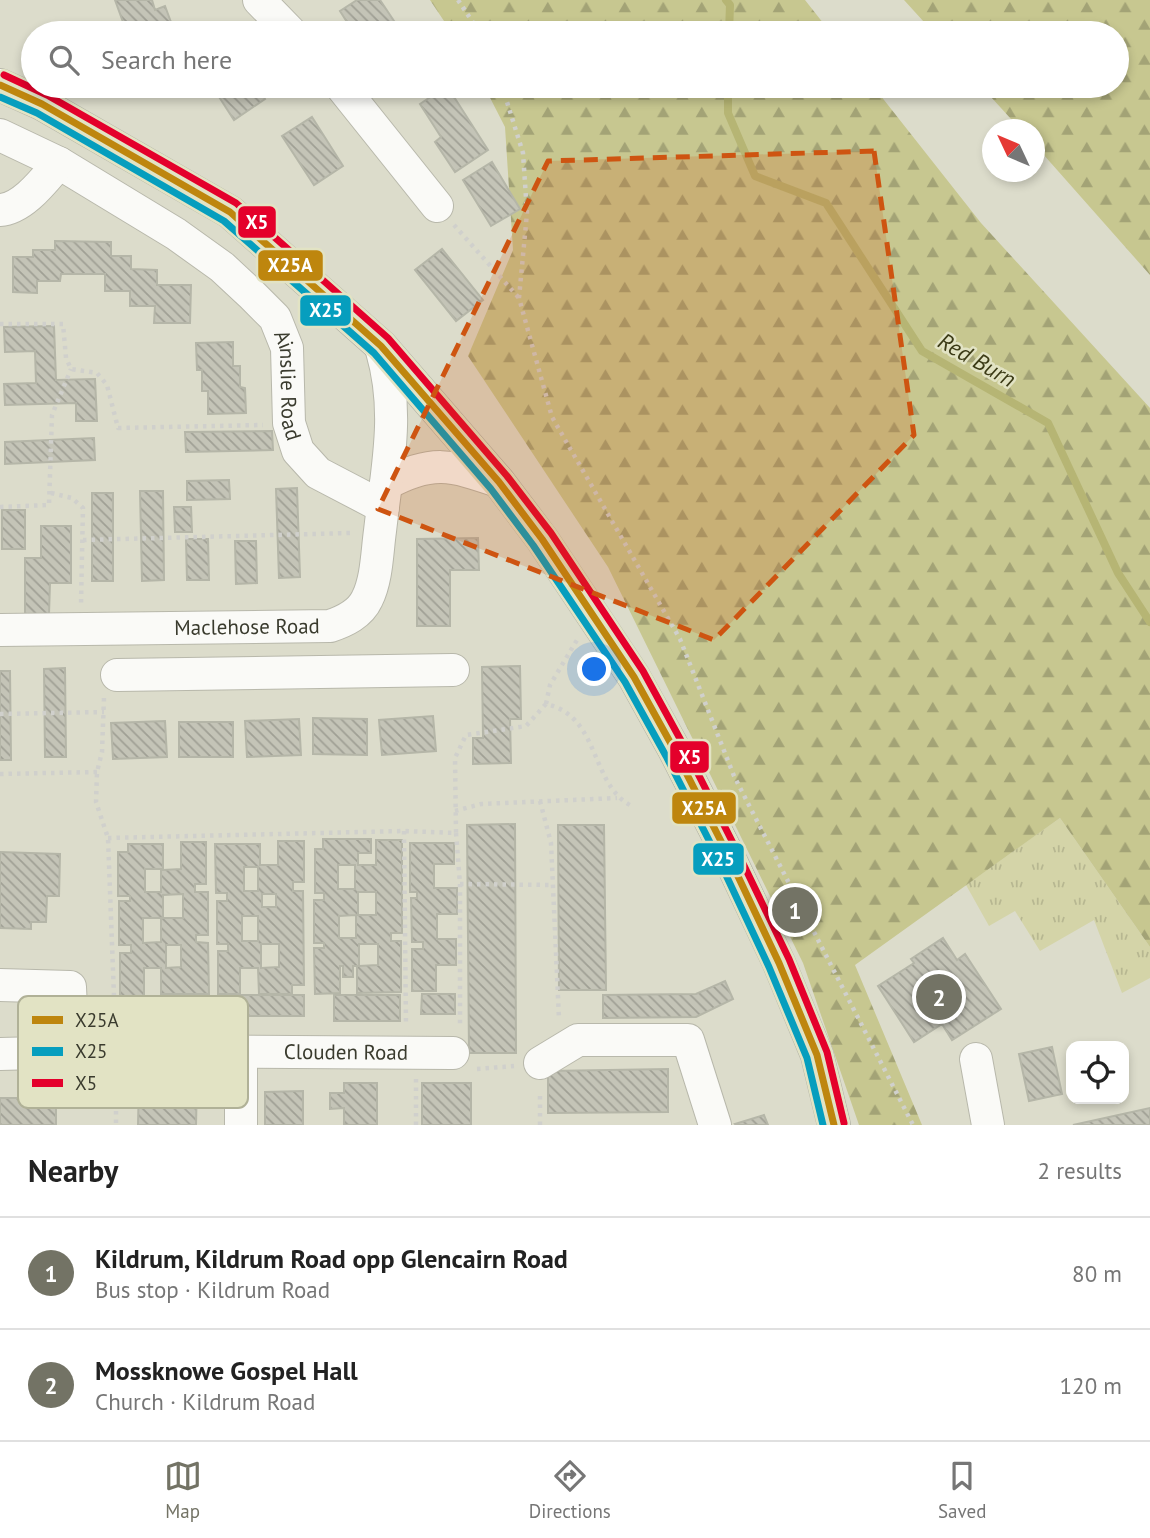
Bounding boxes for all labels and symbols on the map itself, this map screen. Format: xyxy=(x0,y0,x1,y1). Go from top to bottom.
north arrow xyxy=(982,119,1045,182)
line badge: X5 xyxy=(237,205,277,239)
text: X5 xyxy=(246,210,268,234)
line badge: X25A xyxy=(257,249,324,282)
text: X25A xyxy=(267,253,313,277)
line badge: X25 xyxy=(299,294,352,327)
text: X25 xyxy=(309,298,343,322)
street label: Ainslie Road xyxy=(268,326,308,444)
water label: Red Burn xyxy=(933,326,1021,393)
street label: Maclehose Road xyxy=(174,612,320,641)
your location xyxy=(577,652,611,686)
line badge: X5 xyxy=(669,740,710,774)
text: X5 xyxy=(679,745,701,769)
line badge: X25A xyxy=(671,791,737,825)
text: X25A xyxy=(681,796,727,820)
line badge: X25 xyxy=(692,842,745,876)
text: X25 xyxy=(701,847,735,871)
pin: 1 xyxy=(772,884,818,936)
pin: 2 xyxy=(916,971,962,1023)
legend xyxy=(18,996,248,1108)
text: X25A xyxy=(75,1008,119,1032)
street label: Clouden Road xyxy=(284,1038,408,1066)
text: X25 xyxy=(75,1039,107,1063)
text: X5 xyxy=(75,1071,97,1095)

